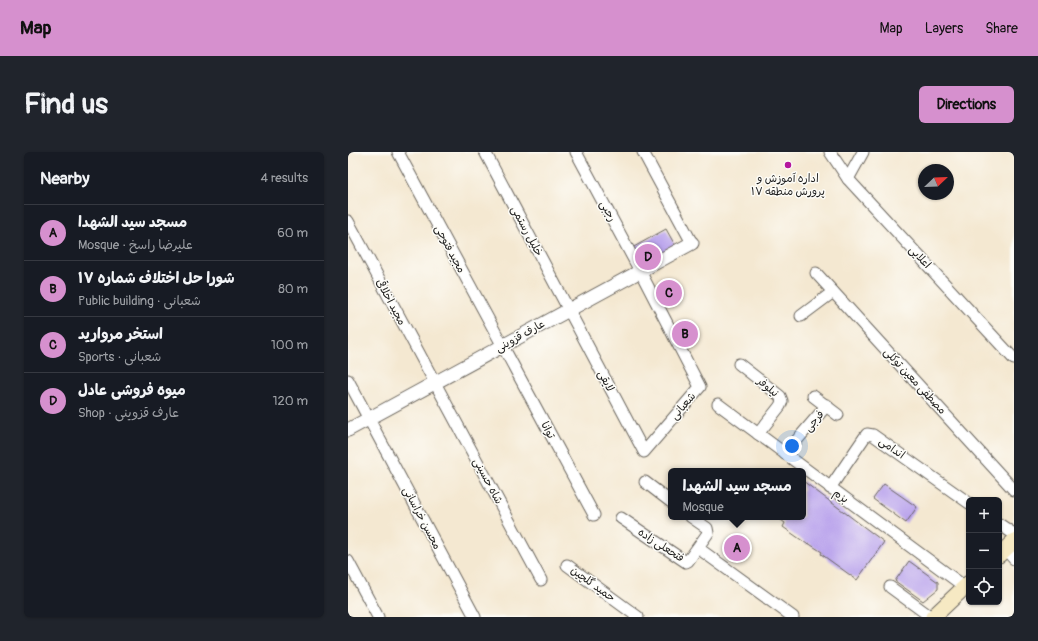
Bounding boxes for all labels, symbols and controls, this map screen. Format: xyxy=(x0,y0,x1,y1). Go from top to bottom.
text: Map xyxy=(20,16,51,40)
text: Map xyxy=(880,20,903,37)
text: Layers xyxy=(925,20,963,37)
text: Share xyxy=(985,20,1018,37)
button: Directions xyxy=(919,86,1014,123)
text: Find us xyxy=(24,87,108,122)
marker: اداره آموزش و پرورش منطقه ۱۷ xyxy=(783,160,793,170)
north arrow xyxy=(918,164,954,200)
text: Nearby xyxy=(40,168,89,189)
text: 4 results xyxy=(261,170,308,186)
place label: اداره آموزش و پرورش منطقه ۱۷ xyxy=(751,172,825,198)
street label: رجبی xyxy=(596,198,619,224)
street label: خلیل رستمی xyxy=(507,204,546,259)
text: مسجد سید الشهدا xyxy=(78,213,187,232)
street label: مجید فتوحی xyxy=(431,223,468,276)
text: A xyxy=(49,225,57,241)
text: 60 m xyxy=(277,225,308,241)
text: Mosque · علیرضا راسخ xyxy=(78,237,193,253)
pin: D xyxy=(635,242,661,272)
street label: اعلایی xyxy=(906,243,934,272)
text: شورا حل اختلاف شماره ۱۷ xyxy=(78,269,235,288)
street label: مجید اخلاقی xyxy=(373,276,409,327)
pin: C xyxy=(656,278,682,308)
text: B xyxy=(49,281,57,297)
text: 80 m xyxy=(278,281,308,297)
text: Public building · شعبانی xyxy=(78,293,201,309)
street label: عارف قزوینی xyxy=(493,317,547,356)
pin: B xyxy=(672,319,698,349)
text: استخر مروارید xyxy=(78,325,163,344)
text: C xyxy=(49,337,57,353)
text: 100 m xyxy=(271,337,308,353)
street label: مصطفی معین توکلی xyxy=(880,345,949,418)
text: Sports · شعبانی xyxy=(78,349,161,365)
street label: لایقی xyxy=(594,368,617,394)
street label: نیلوفر xyxy=(753,374,781,400)
text: میوه فروشی عادل xyxy=(78,381,186,400)
street label: شعبانی xyxy=(668,390,699,423)
text: D xyxy=(49,393,57,409)
text: 120 m xyxy=(272,393,308,409)
text: Shop · عارف قزوینی xyxy=(78,405,179,421)
street label: فرجی xyxy=(801,408,827,435)
street label: توانا xyxy=(537,419,558,442)
street label: اندامی xyxy=(876,434,908,462)
your location xyxy=(782,436,802,456)
street label: شاه حسینی xyxy=(470,456,506,507)
popup xyxy=(668,468,806,520)
text: مسجد سید الشهدا xyxy=(682,477,792,496)
street label: محسن خراسانی xyxy=(399,484,444,552)
street label: بزم xyxy=(830,486,851,508)
map controls xyxy=(966,497,1002,605)
button: + xyxy=(966,497,1002,533)
text: Mosque xyxy=(682,499,724,515)
street label: فتحعلی زاده xyxy=(635,525,686,566)
pin: A xyxy=(724,533,750,563)
button: − xyxy=(966,533,1002,569)
street label: حمید گلچین xyxy=(568,564,618,604)
button: locate xyxy=(966,569,1002,605)

